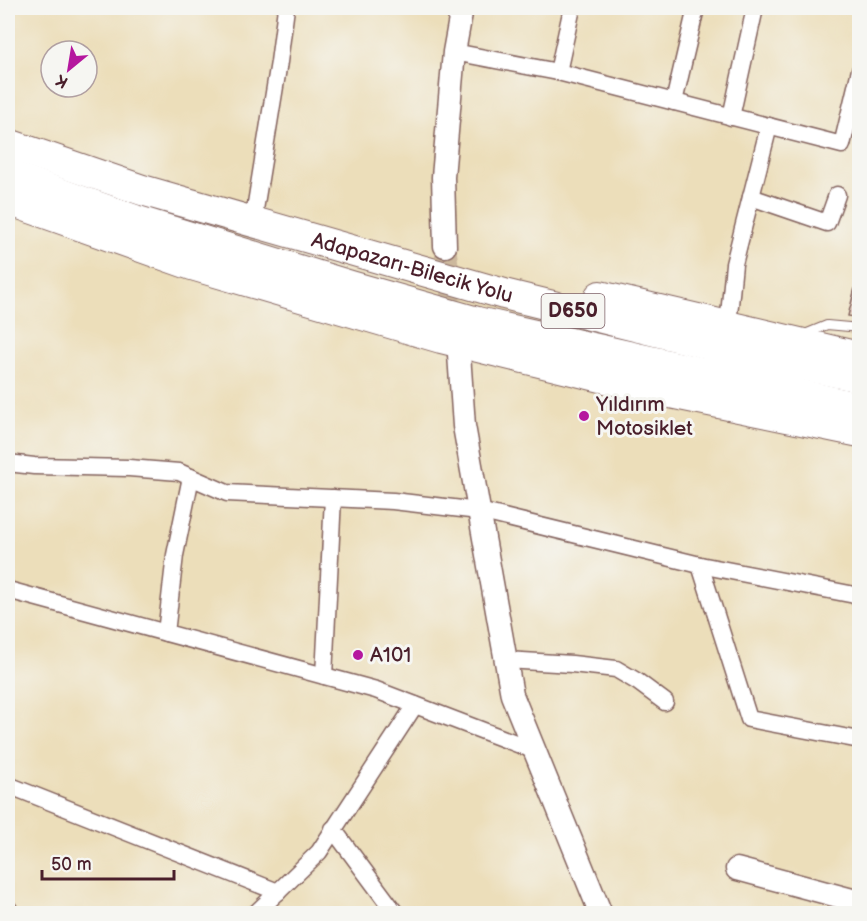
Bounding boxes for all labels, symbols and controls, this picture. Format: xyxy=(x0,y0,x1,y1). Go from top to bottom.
north arrow xyxy=(39,39,99,99)
text: K xyxy=(53,70,72,92)
street label: Adapazarı-Bilecik Yolu xyxy=(309,227,516,308)
road number: D650 xyxy=(542,294,604,328)
place label: Yıldırım Motosiklet xyxy=(595,392,693,441)
marker: Yıldırım Motosiklet xyxy=(577,409,591,423)
place label: A101 xyxy=(370,643,411,668)
marker: A101 xyxy=(351,648,365,662)
scale bar xyxy=(42,843,174,881)
text: 50 m xyxy=(51,854,92,875)

